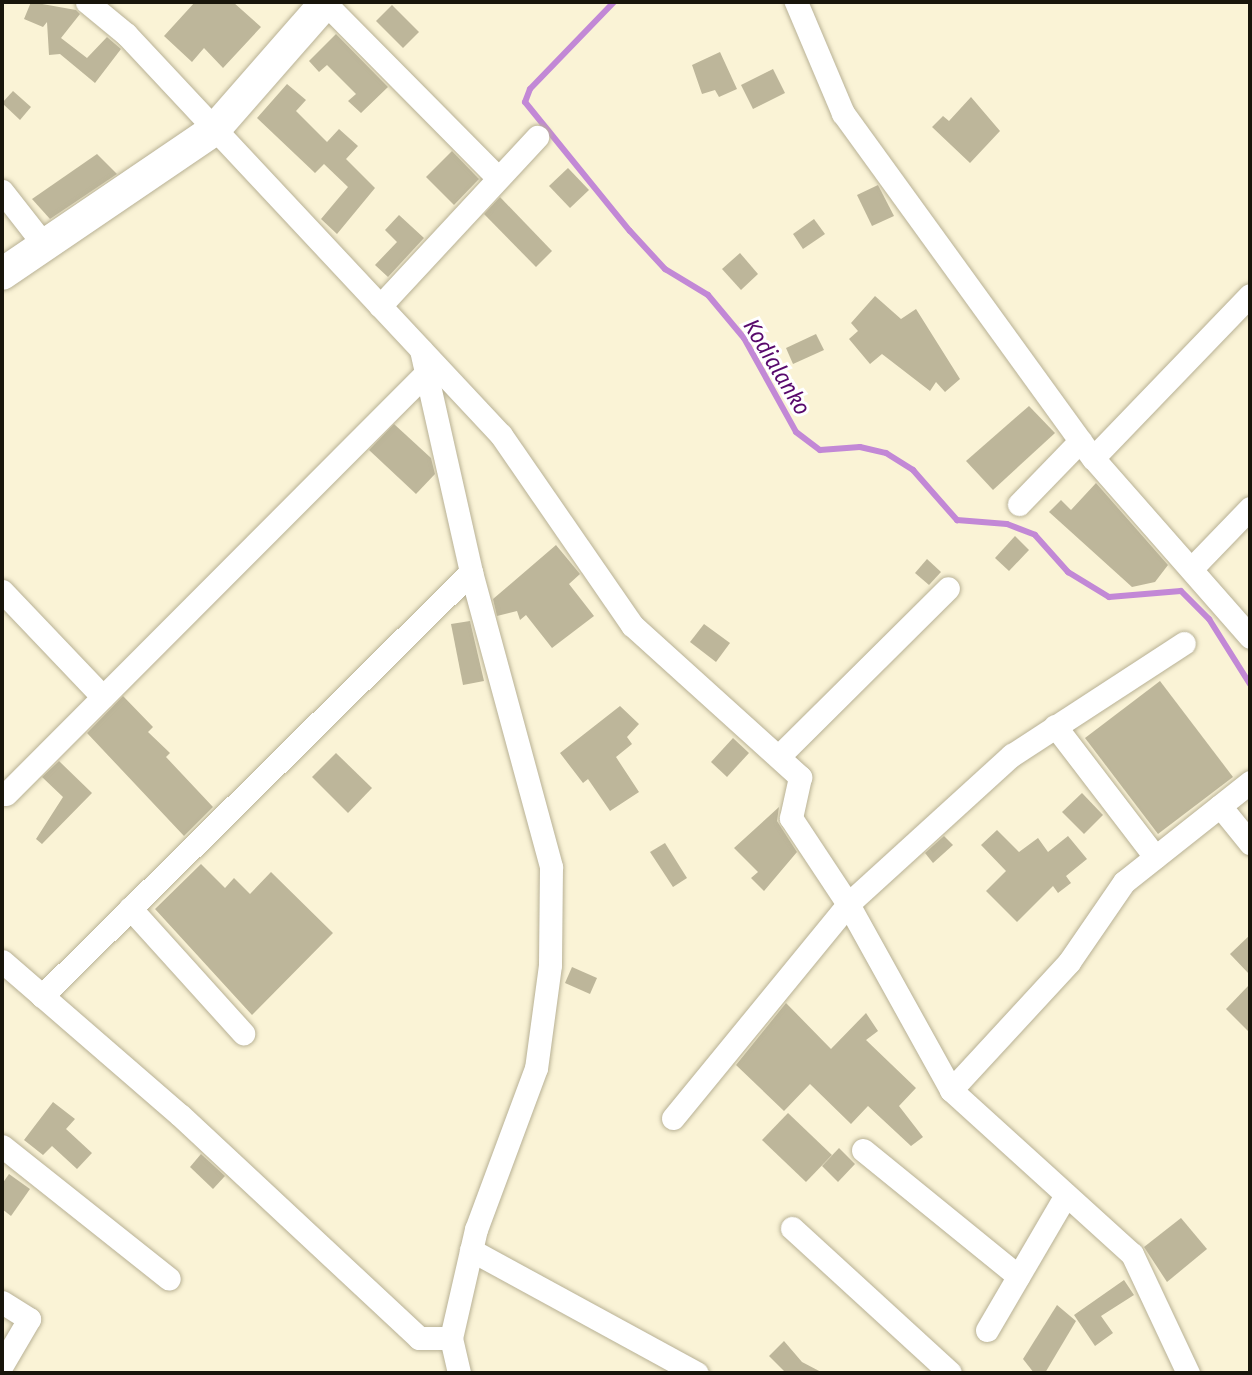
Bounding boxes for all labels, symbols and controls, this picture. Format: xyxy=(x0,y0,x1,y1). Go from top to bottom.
water label: Kodialanko xyxy=(738,314,816,420)

